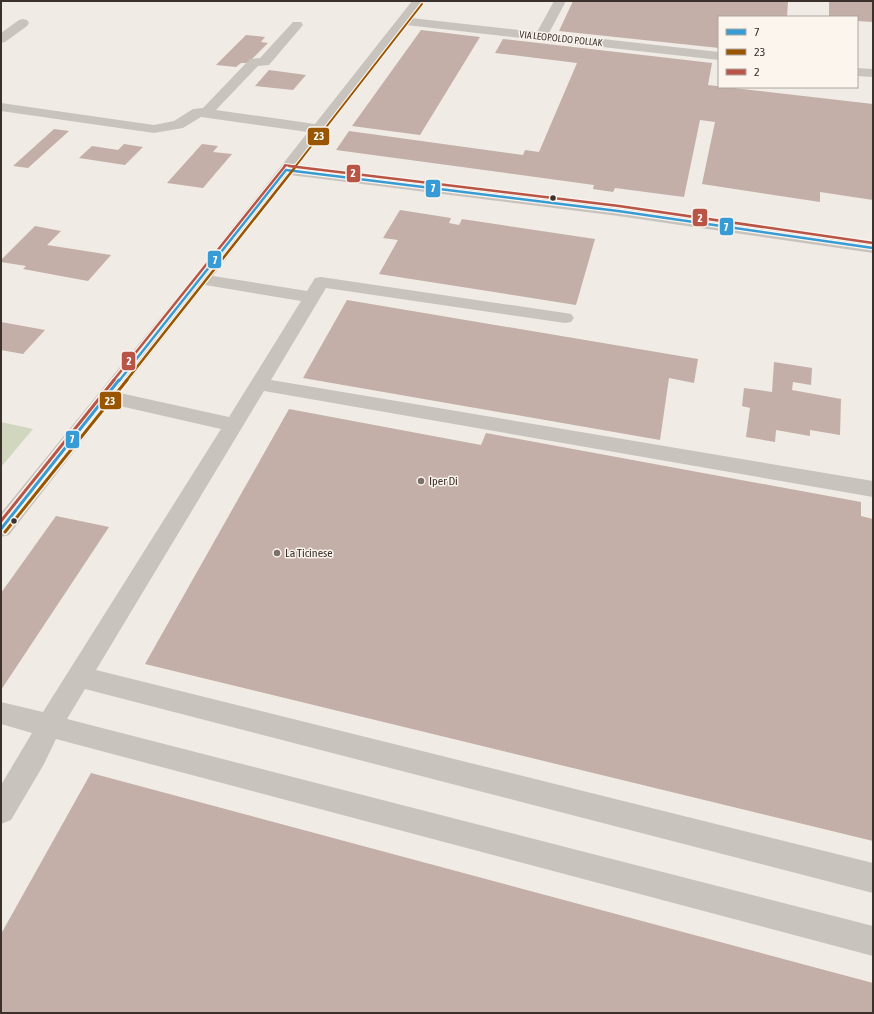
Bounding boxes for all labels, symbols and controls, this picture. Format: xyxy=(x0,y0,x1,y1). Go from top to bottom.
legend xyxy=(718,16,858,88)
text: 7 xyxy=(754,25,760,39)
street label: VIA LEOPOLDO POLLAK xyxy=(519,29,603,48)
text: 23 xyxy=(754,45,765,59)
text: 2 xyxy=(754,65,760,79)
line badge: 23 xyxy=(307,127,330,146)
text: 23 xyxy=(314,130,324,142)
line badge: 2 xyxy=(346,164,361,183)
text: 2 xyxy=(350,167,356,179)
line badge: 7 xyxy=(425,179,441,198)
text: 7 xyxy=(430,182,436,194)
unlabelled marker xyxy=(548,193,558,203)
line badge: 2 xyxy=(692,208,708,227)
text: 2 xyxy=(697,212,703,224)
line badge: 7 xyxy=(719,217,734,236)
text: 7 xyxy=(723,221,729,233)
line badge: 7 xyxy=(207,250,222,269)
text: 7 xyxy=(212,254,218,266)
line badge: 2 xyxy=(121,351,136,371)
text: 2 xyxy=(126,355,132,367)
line badge: 23 xyxy=(99,391,122,410)
text: 23 xyxy=(105,395,115,407)
line badge: 7 xyxy=(65,430,80,449)
text: 7 xyxy=(69,433,75,445)
place label: Iper Di xyxy=(429,474,458,488)
marker: Iper Di xyxy=(416,476,426,486)
unlabelled marker xyxy=(9,516,19,526)
place label: La Ticinese xyxy=(285,546,333,560)
marker: La Ticinese xyxy=(272,548,282,558)

